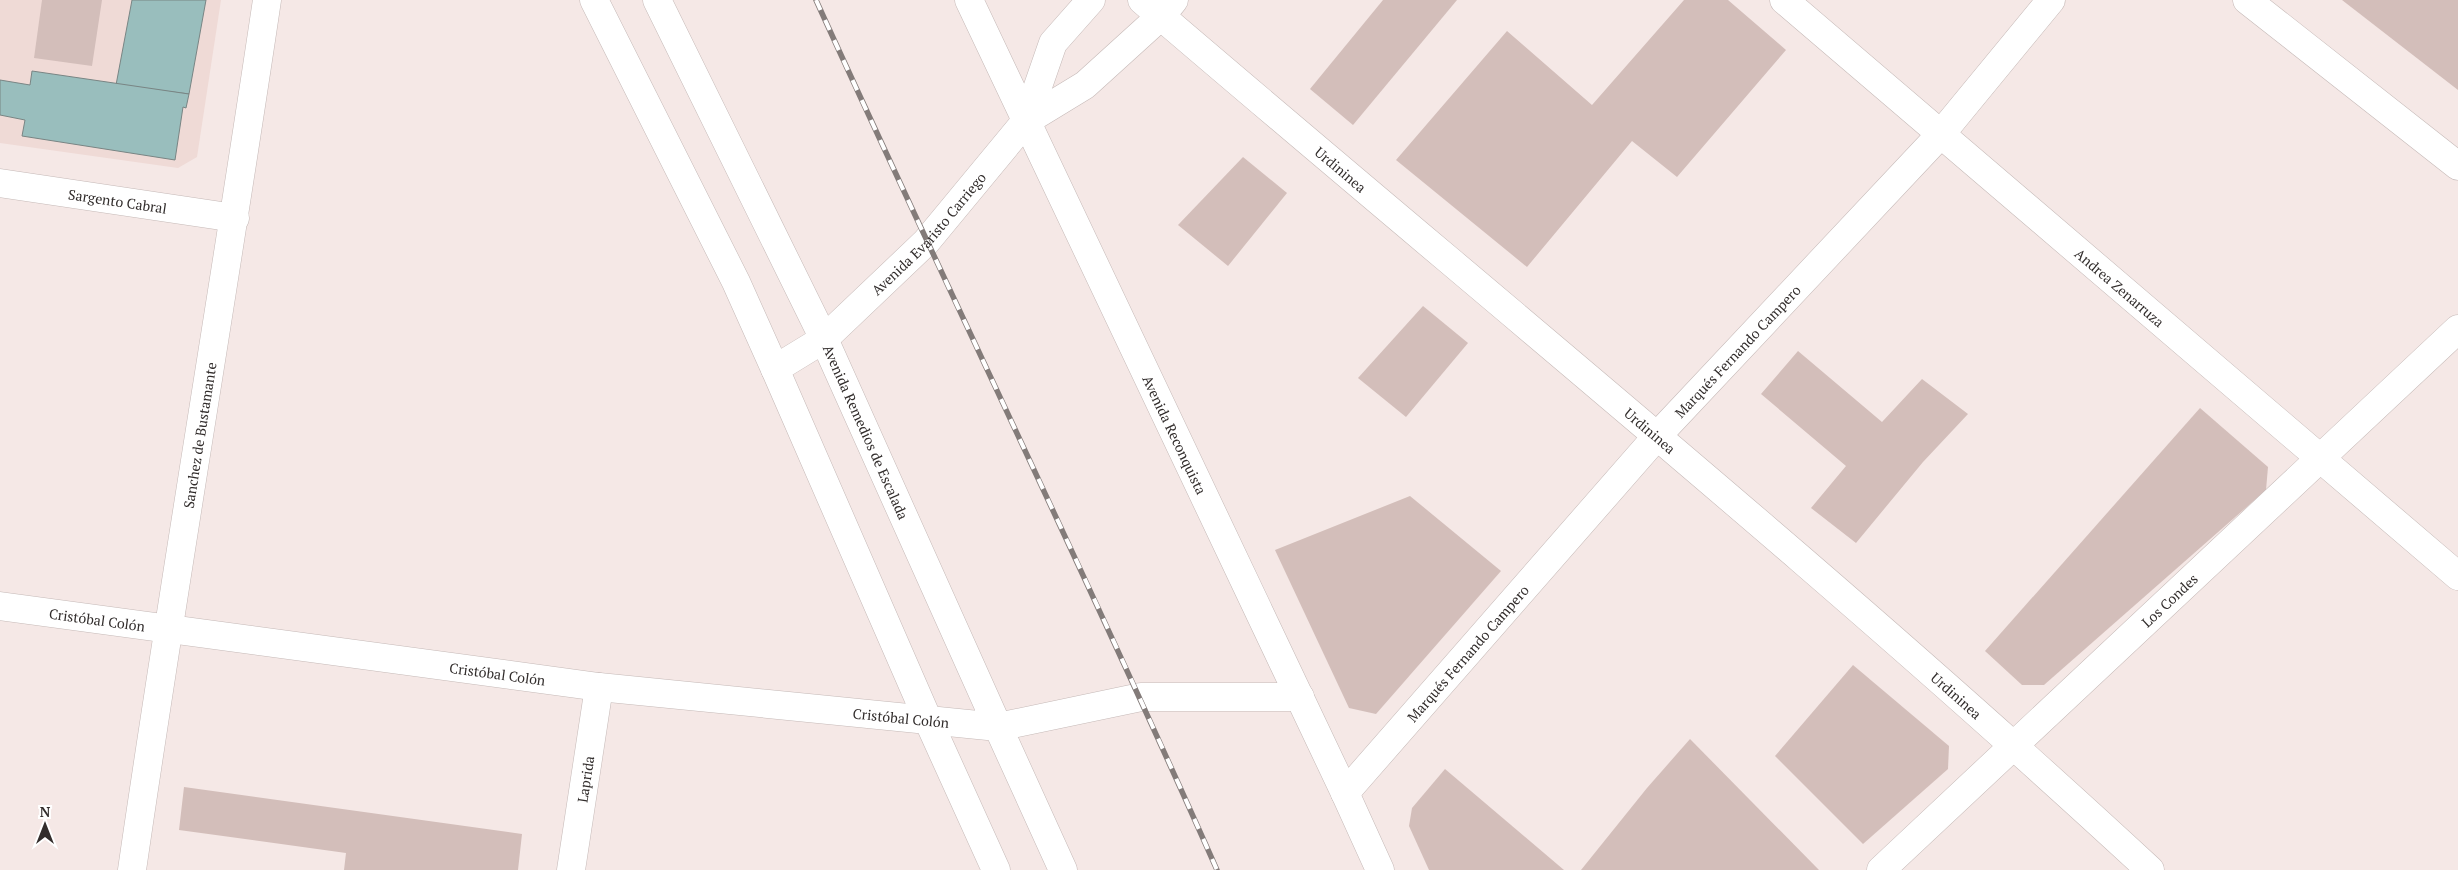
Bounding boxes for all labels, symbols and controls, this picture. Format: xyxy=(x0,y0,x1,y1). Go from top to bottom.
street label: Urdininea xyxy=(1311,142,1371,196)
street label: Avenida Evaristo Carriego xyxy=(867,168,990,299)
street label: Sargento Cabral xyxy=(67,184,168,217)
street label: Andrea Zenarruza xyxy=(2071,244,2169,331)
street label: Marqués Fernando Campero xyxy=(1670,280,1804,421)
street label: Avenida Remedios de Escalada xyxy=(819,342,913,522)
street label: Sanchez de Bustamante xyxy=(178,361,220,510)
street label: Avenida Reconquista xyxy=(1139,372,1211,497)
street label: Urdininea xyxy=(1621,403,1680,458)
street label: Los Condes xyxy=(2137,569,2201,631)
street label: Marqués Fernando Campero xyxy=(1402,580,1533,725)
street label: Cristóbal Colón xyxy=(48,603,147,635)
street label: Cristóbal Colón xyxy=(448,657,547,689)
street label: Urdininea xyxy=(1927,668,1986,723)
street label: Cristóbal Colón xyxy=(852,703,951,732)
street label: Laprida xyxy=(572,754,598,804)
north arrow xyxy=(20,800,70,850)
text: N xyxy=(40,802,51,821)

